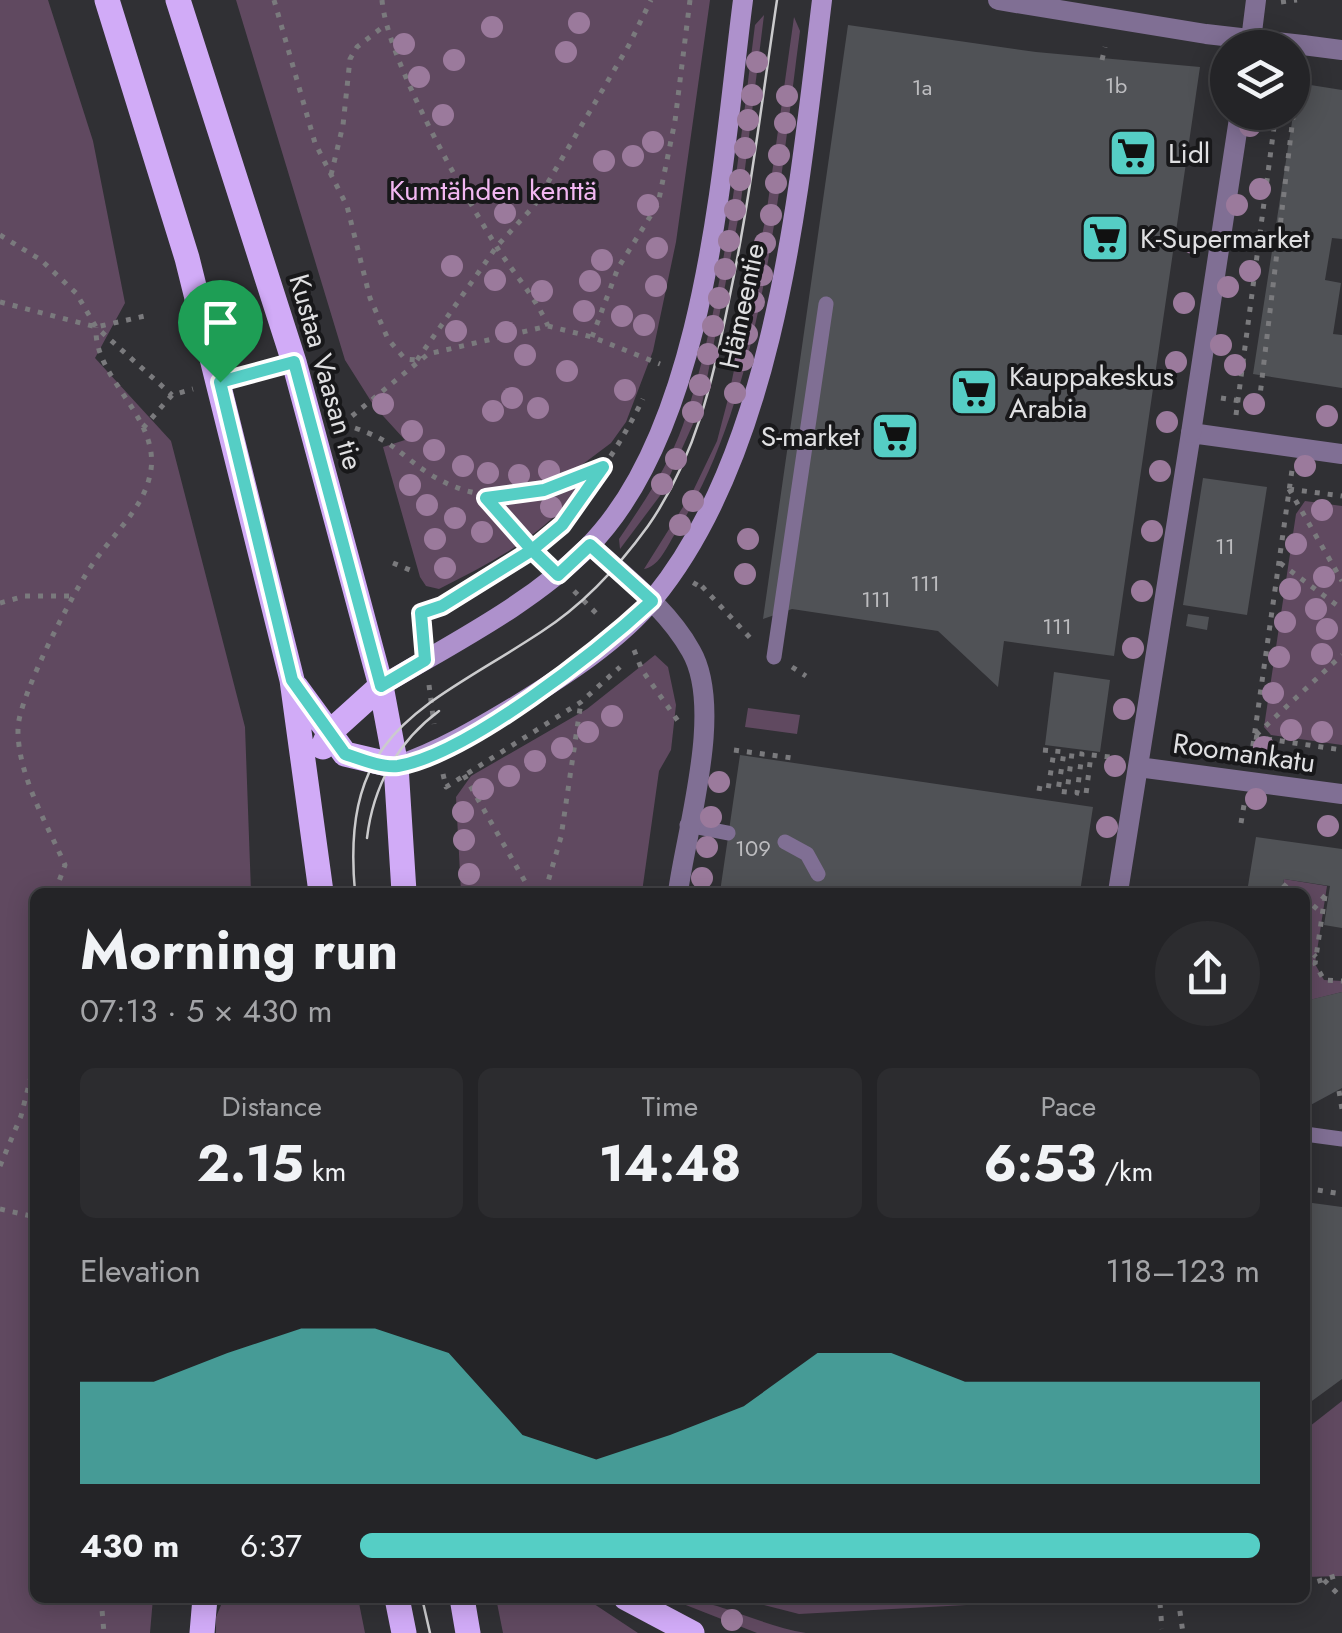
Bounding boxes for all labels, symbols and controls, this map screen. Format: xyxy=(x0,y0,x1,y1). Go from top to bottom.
map controls xyxy=(1210,30,1310,130)
button: layers xyxy=(1210,30,1310,130)
house number: 1b xyxy=(1105,69,1127,101)
house number: 1a xyxy=(912,71,932,103)
supermarket icon: Lidl xyxy=(1107,127,1159,179)
place label: Lidl xyxy=(1168,133,1210,174)
park label: Kumtähden kenttä xyxy=(389,170,597,211)
supermarket icon: K-Supermarket xyxy=(1079,212,1131,264)
place label: K-Supermarket xyxy=(1140,218,1310,259)
street label: Hämeentie xyxy=(709,239,775,373)
street label: Kustaa Vaasan tie xyxy=(278,269,374,475)
pin xyxy=(178,280,263,383)
icon: arrive xyxy=(193,295,248,350)
place label: Kauppakeskus Arabia xyxy=(1009,356,1174,429)
supermarket icon: Kauppakeskus Arabia xyxy=(948,366,1000,418)
supermarket icon: S-market xyxy=(869,410,921,462)
place label: S-market xyxy=(761,416,860,457)
house number: 11 xyxy=(1215,530,1235,562)
house number: 111 xyxy=(910,567,940,599)
house number: 111 xyxy=(861,583,891,615)
house number: 111 xyxy=(1042,610,1072,642)
street label: Roomankatu xyxy=(1170,723,1318,783)
house number: 109 xyxy=(735,832,771,864)
text: Morning run xyxy=(80,910,398,990)
button: share xyxy=(1155,921,1260,1026)
text: 07:13 · 5 × 430 m xyxy=(80,988,332,1034)
text: Distance xyxy=(222,1086,322,1127)
text: Time xyxy=(642,1086,698,1127)
text: Pace xyxy=(1040,1086,1096,1127)
text: 2.15 xyxy=(197,1127,304,1200)
text: 14:48 xyxy=(599,1127,741,1200)
text: 6:53 xyxy=(983,1127,1096,1200)
text: km xyxy=(304,1151,346,1192)
text: /km xyxy=(1096,1151,1153,1192)
text: Elevation xyxy=(80,1248,201,1294)
text: 118–123 m xyxy=(1105,1248,1260,1294)
text: 430 m xyxy=(80,1523,179,1569)
text: 6:37 xyxy=(240,1523,302,1569)

